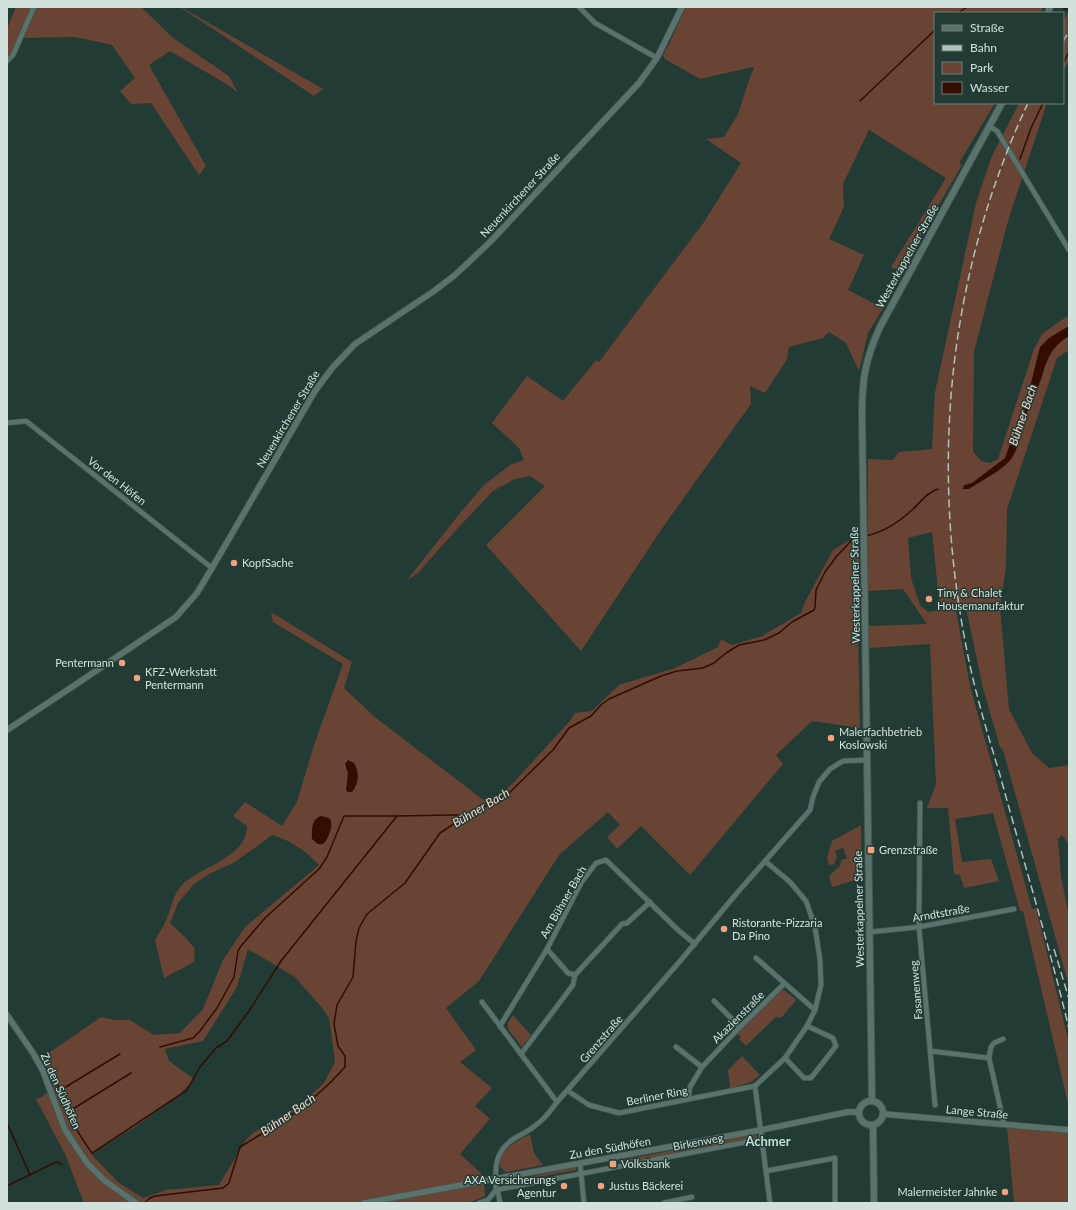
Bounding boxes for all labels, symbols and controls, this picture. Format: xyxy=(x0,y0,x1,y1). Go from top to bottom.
legend xyxy=(934,12,1064,104)
text: Straße xyxy=(970,20,1004,35)
text: Bahn xyxy=(970,40,997,55)
text: Park xyxy=(970,60,994,75)
text: Wasser xyxy=(970,80,1009,95)
street label: Neuenkirchener Straße xyxy=(477,149,562,240)
street label: Westerkappelner Straße xyxy=(873,201,941,310)
street label: Neuenkirchener Straße xyxy=(253,368,322,470)
water label: Bühner Bach xyxy=(1005,382,1040,447)
street label: Vor den Höfen xyxy=(86,454,149,507)
street label: Westerkappelner Straße xyxy=(847,526,862,643)
place label: KopfSache xyxy=(242,556,294,569)
marker: KopfSache xyxy=(229,558,239,568)
place label: Tiny & Chalet Housemanufaktur xyxy=(937,586,1024,612)
marker: Tiny & Chalet Housemanufaktur xyxy=(924,594,934,604)
place label: Pentermann xyxy=(55,656,114,669)
marker: Pentermann xyxy=(117,658,127,668)
place label: KFZ-Werkstatt Pentermann xyxy=(145,665,217,691)
marker: KFZ-Werkstatt Pentermann xyxy=(132,673,142,683)
place label: Malerfachbetrieb Koslowski xyxy=(839,725,922,751)
marker: Malerfachbetrieb Koslowski xyxy=(826,733,836,743)
water label: Bühner Bach xyxy=(450,785,512,830)
place label: Grenzstraße xyxy=(879,843,938,856)
marker: Grenzstraße xyxy=(866,845,876,855)
street label: Westerkappelner Straße xyxy=(851,850,866,967)
street label: Am Bühner Bach xyxy=(537,863,588,940)
street label: Arndtstraße xyxy=(911,901,971,924)
place label: Ristorante-Pizzaria Da Pino xyxy=(732,916,822,942)
marker: Ristorante-Pizzaria Da Pino xyxy=(719,924,729,934)
street label: Fasanenweg xyxy=(906,960,925,1020)
street label: Akazienstraße xyxy=(709,988,767,1045)
street label: Grenzstraße xyxy=(576,1012,625,1065)
street label: Zu den Südhöfen xyxy=(39,1051,84,1131)
street label: Berliner Ring xyxy=(625,1083,689,1108)
water label: Bühner Bach xyxy=(257,1090,318,1139)
street label: Lange Straße xyxy=(945,1102,1009,1121)
street label: Birkenweg xyxy=(672,1130,724,1153)
district label: Achmer xyxy=(744,1133,791,1149)
street label: Zu den Südhöfen xyxy=(568,1134,652,1161)
place label: Volksbank xyxy=(621,1157,671,1170)
marker: Volksbank xyxy=(608,1159,618,1169)
place label: AXA Versicherungs Agentur xyxy=(464,1173,556,1199)
place label: Justus Bäckerei xyxy=(609,1179,683,1192)
marker: AXA Versicherungs Agentur xyxy=(559,1181,569,1191)
marker: Justus Bäckerei xyxy=(596,1181,606,1191)
place label: Malermeister Jahnke xyxy=(898,1185,997,1198)
marker: Malermeister Jahnke xyxy=(1000,1187,1010,1197)

